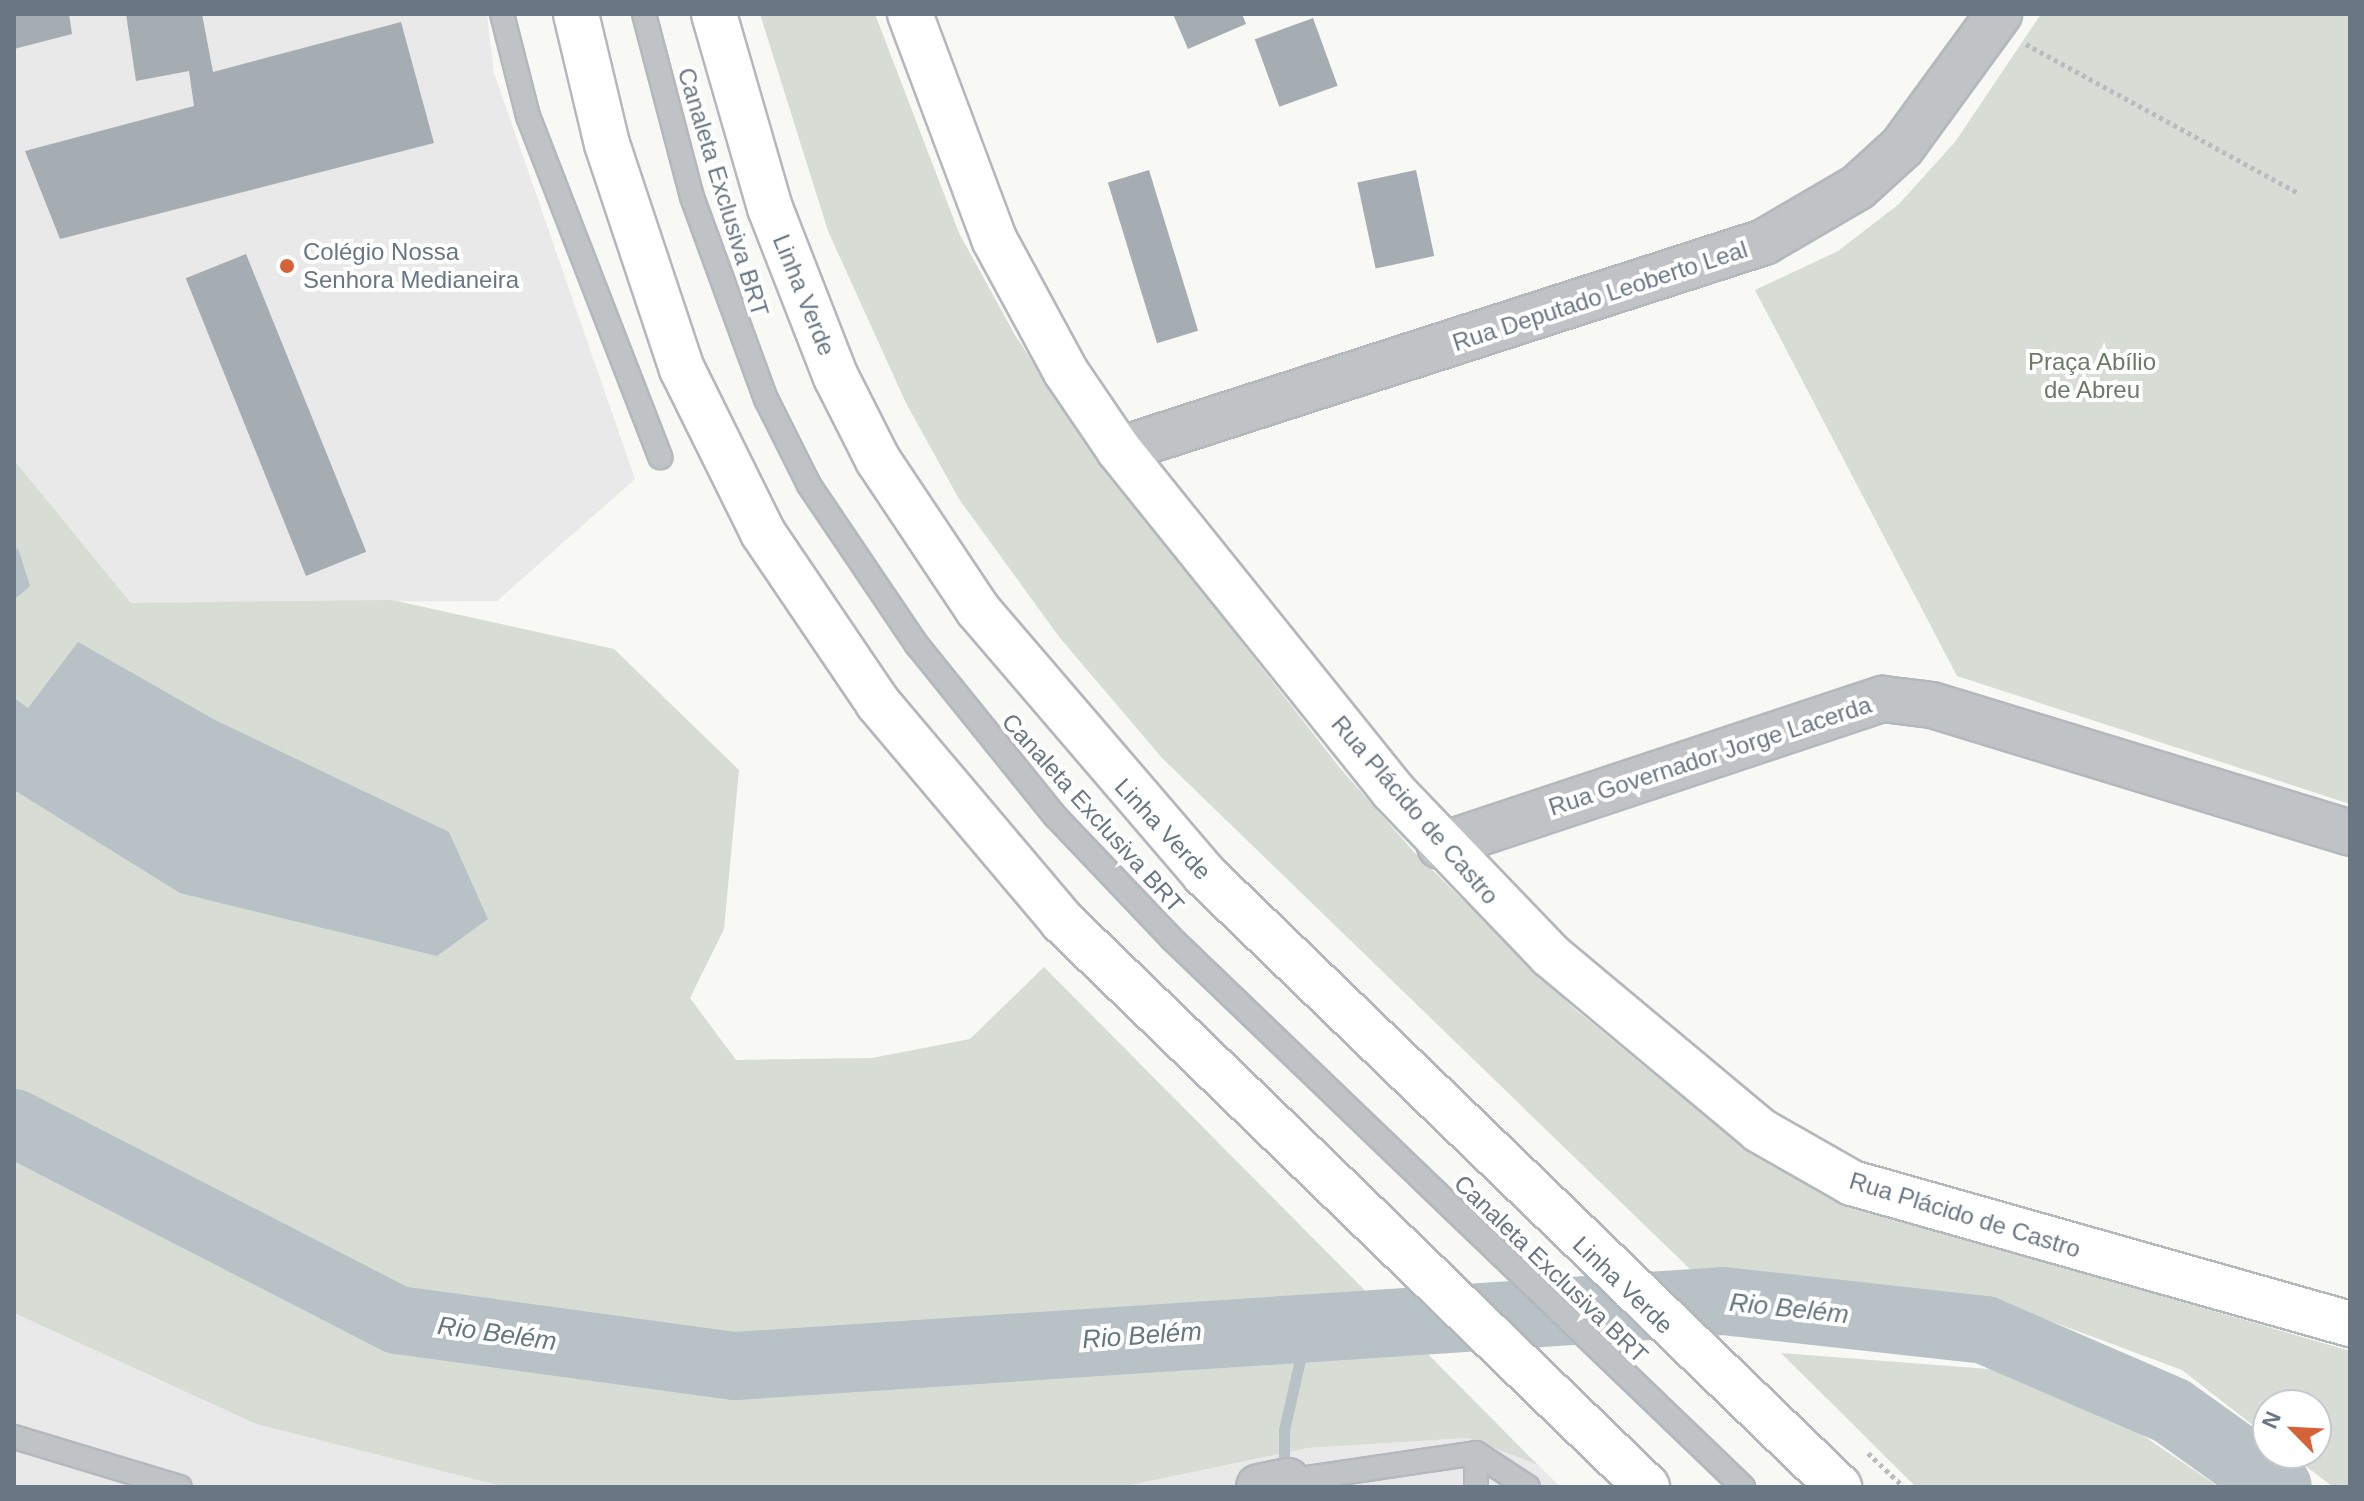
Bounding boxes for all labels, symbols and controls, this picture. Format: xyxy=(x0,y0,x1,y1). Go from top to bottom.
street label: Canaleta Exclusiva BRT xyxy=(671,64,775,320)
street label: Linha Verde xyxy=(767,230,841,360)
street label: Rua Deputado Leoberto Leal xyxy=(1449,235,1751,357)
place label: Colégio Nossa Senhora Medianeira xyxy=(303,238,519,294)
marker: Colégio Nossa Senhora Medianeira xyxy=(278,257,296,275)
park label: Praça Abílio de Abreu xyxy=(2027,348,2157,404)
street label: Rua Governador Jorge Lacerda xyxy=(1545,690,1875,822)
street label: Canaleta Exclusiva BRT xyxy=(996,707,1190,919)
street label: Rua Plácido de Castro xyxy=(1325,710,1505,910)
street label: Linha Verde xyxy=(1109,772,1217,886)
street label: Rua Plácido de Castro xyxy=(1846,1166,2084,1264)
street label: Canaleta Exclusiva BRT xyxy=(1448,1169,1654,1369)
street label: Linha Verde xyxy=(1567,1230,1679,1340)
water label: Rio Belém xyxy=(1728,1287,1850,1331)
water label: Rio Belém xyxy=(435,1310,559,1358)
water label: Rio Belém xyxy=(1081,1316,1203,1356)
north arrow xyxy=(2252,1389,2332,1469)
text: N xyxy=(2257,1408,2286,1432)

